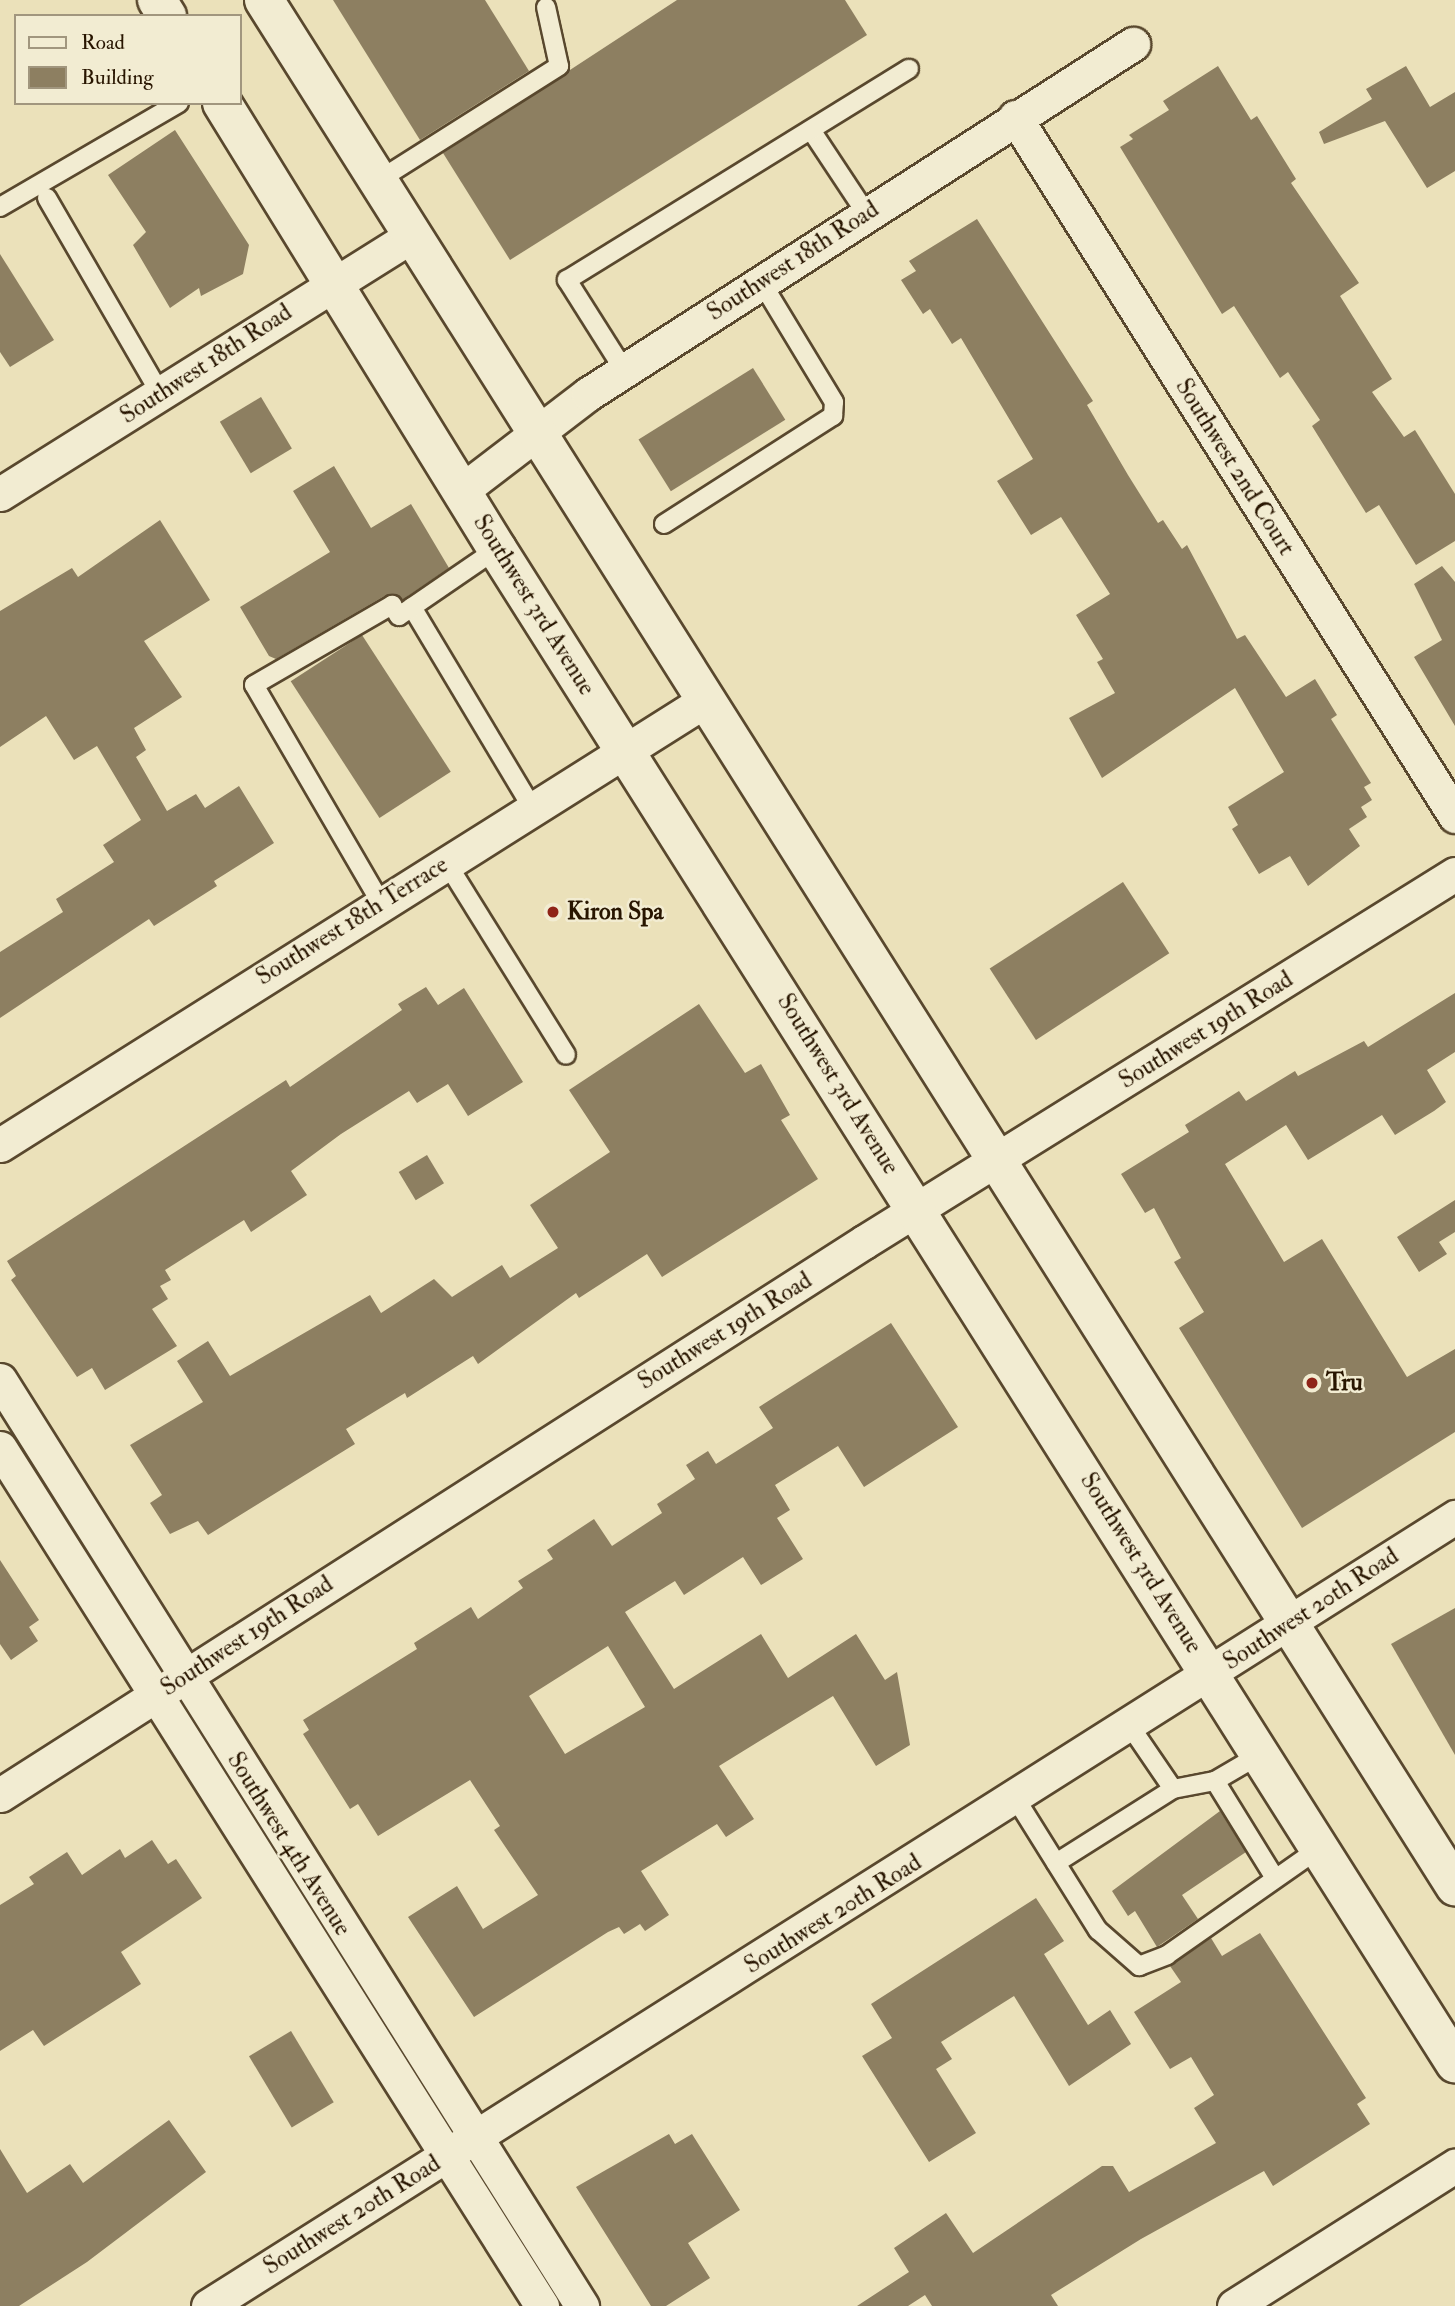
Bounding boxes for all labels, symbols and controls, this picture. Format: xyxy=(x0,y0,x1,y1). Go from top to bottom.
legend xyxy=(14,14,242,105)
text: Road xyxy=(81,29,125,56)
text: Building xyxy=(81,64,154,91)
street label: Southwest 18th Road xyxy=(702,195,884,327)
street label: Southwest 18th Road xyxy=(115,298,297,430)
street label: Southwest 2nd Court xyxy=(1169,373,1301,561)
street label: Southwest 3rd Avenue xyxy=(467,509,601,701)
street label: Southwest 18th Terrace xyxy=(251,850,453,992)
place label: Kiron Spa xyxy=(567,898,663,926)
marker: Kiron Spa xyxy=(545,904,561,920)
street label: Southwest 19th Road xyxy=(1114,965,1298,1095)
street label: Southwest 3rd Avenue xyxy=(771,988,905,1180)
street label: Southwest 19th Road xyxy=(633,1266,817,1396)
place label: Tru xyxy=(1326,1369,1363,1397)
marker: Tru xyxy=(1304,1375,1320,1391)
street label: Southwest 3rd Avenue xyxy=(1074,1467,1208,1659)
street label: Southwest 20th Road xyxy=(1218,1542,1404,1676)
street label: Southwest 19th Road xyxy=(156,1570,338,1702)
street label: Southwest 4th Avenue xyxy=(221,1747,357,1941)
street label: Southwest 20th Road xyxy=(739,1848,927,1980)
street label: Southwest 20th Road xyxy=(258,2149,446,2281)

